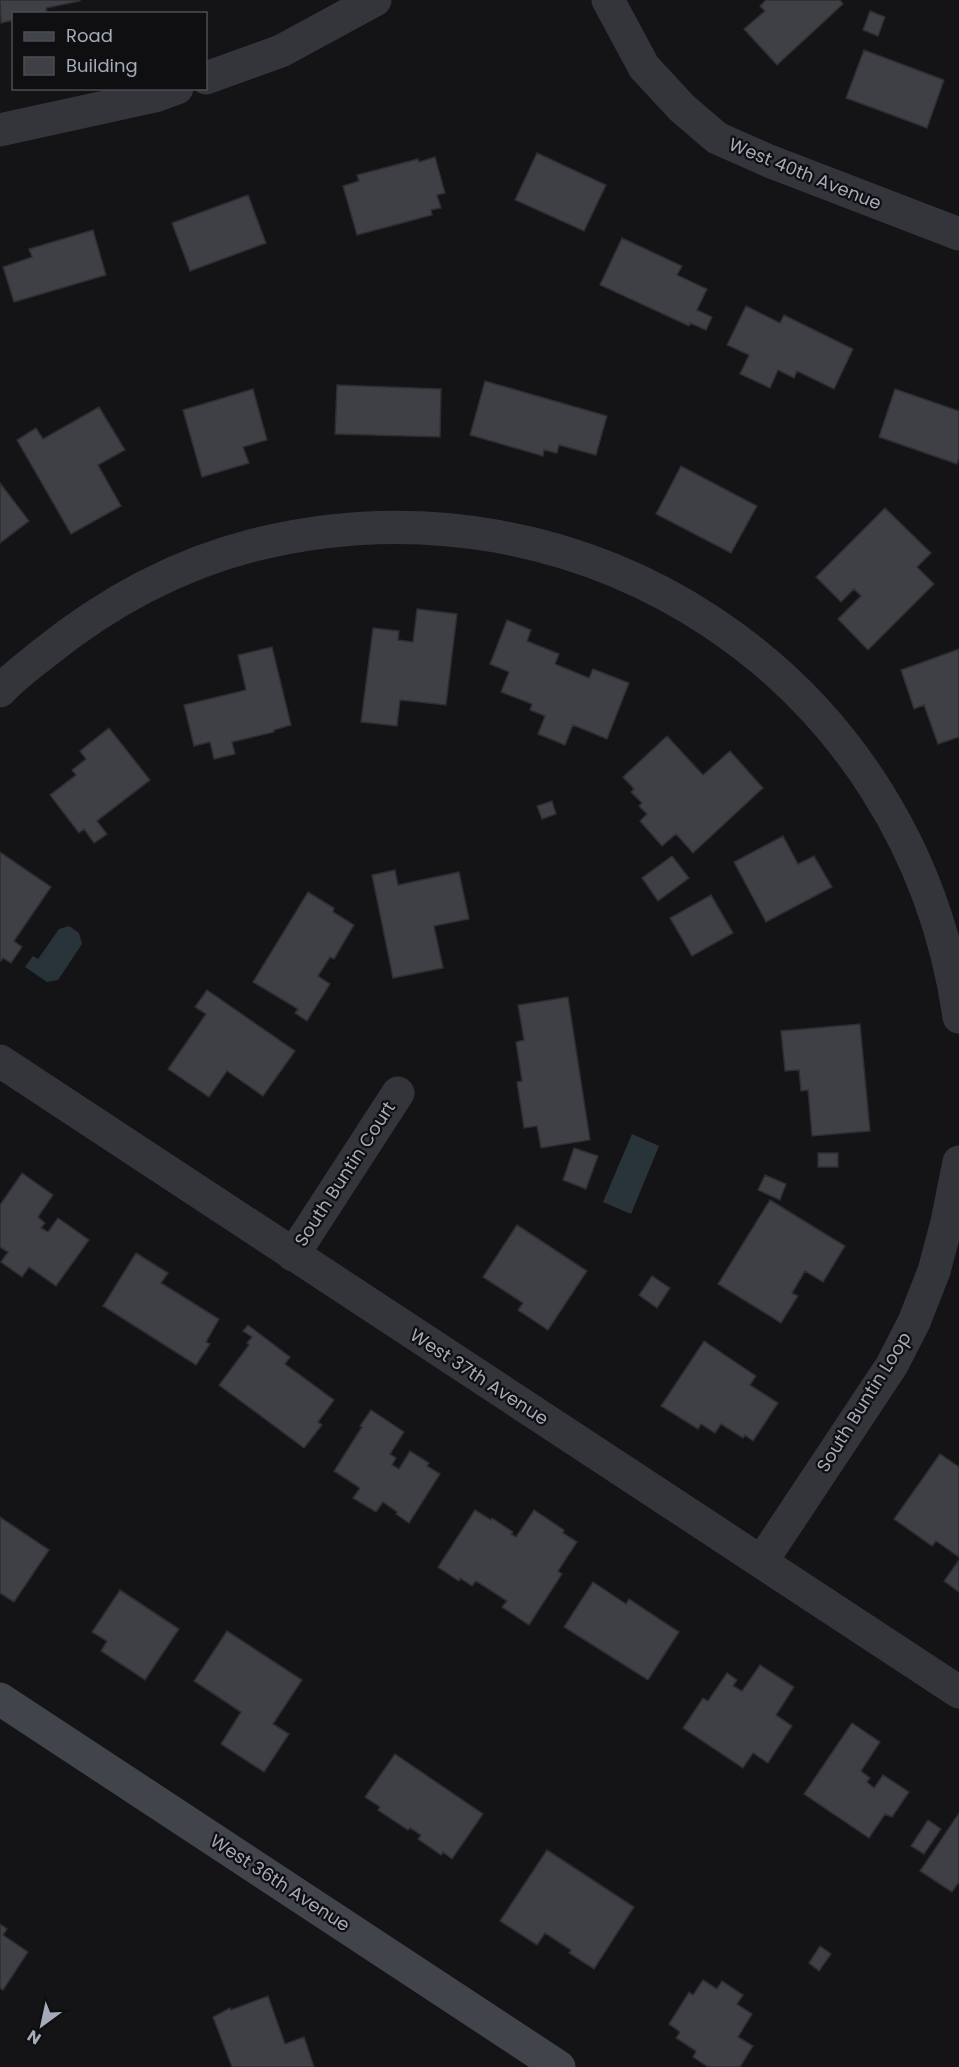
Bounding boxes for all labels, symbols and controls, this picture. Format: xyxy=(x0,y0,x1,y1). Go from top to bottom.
legend xyxy=(12,12,207,90)
text: Road xyxy=(66,23,113,48)
text: Building xyxy=(66,53,138,78)
street label: West 40th Avenue xyxy=(725,131,885,216)
street label: South Buntin Court xyxy=(288,1096,401,1251)
street label: West 37th Avenue xyxy=(405,1322,553,1431)
street label: South Buntin Loop xyxy=(810,1327,917,1477)
street label: West 36th Avenue xyxy=(206,1828,355,1937)
north arrow xyxy=(12,1995,72,2055)
text: N xyxy=(23,2024,45,2050)

